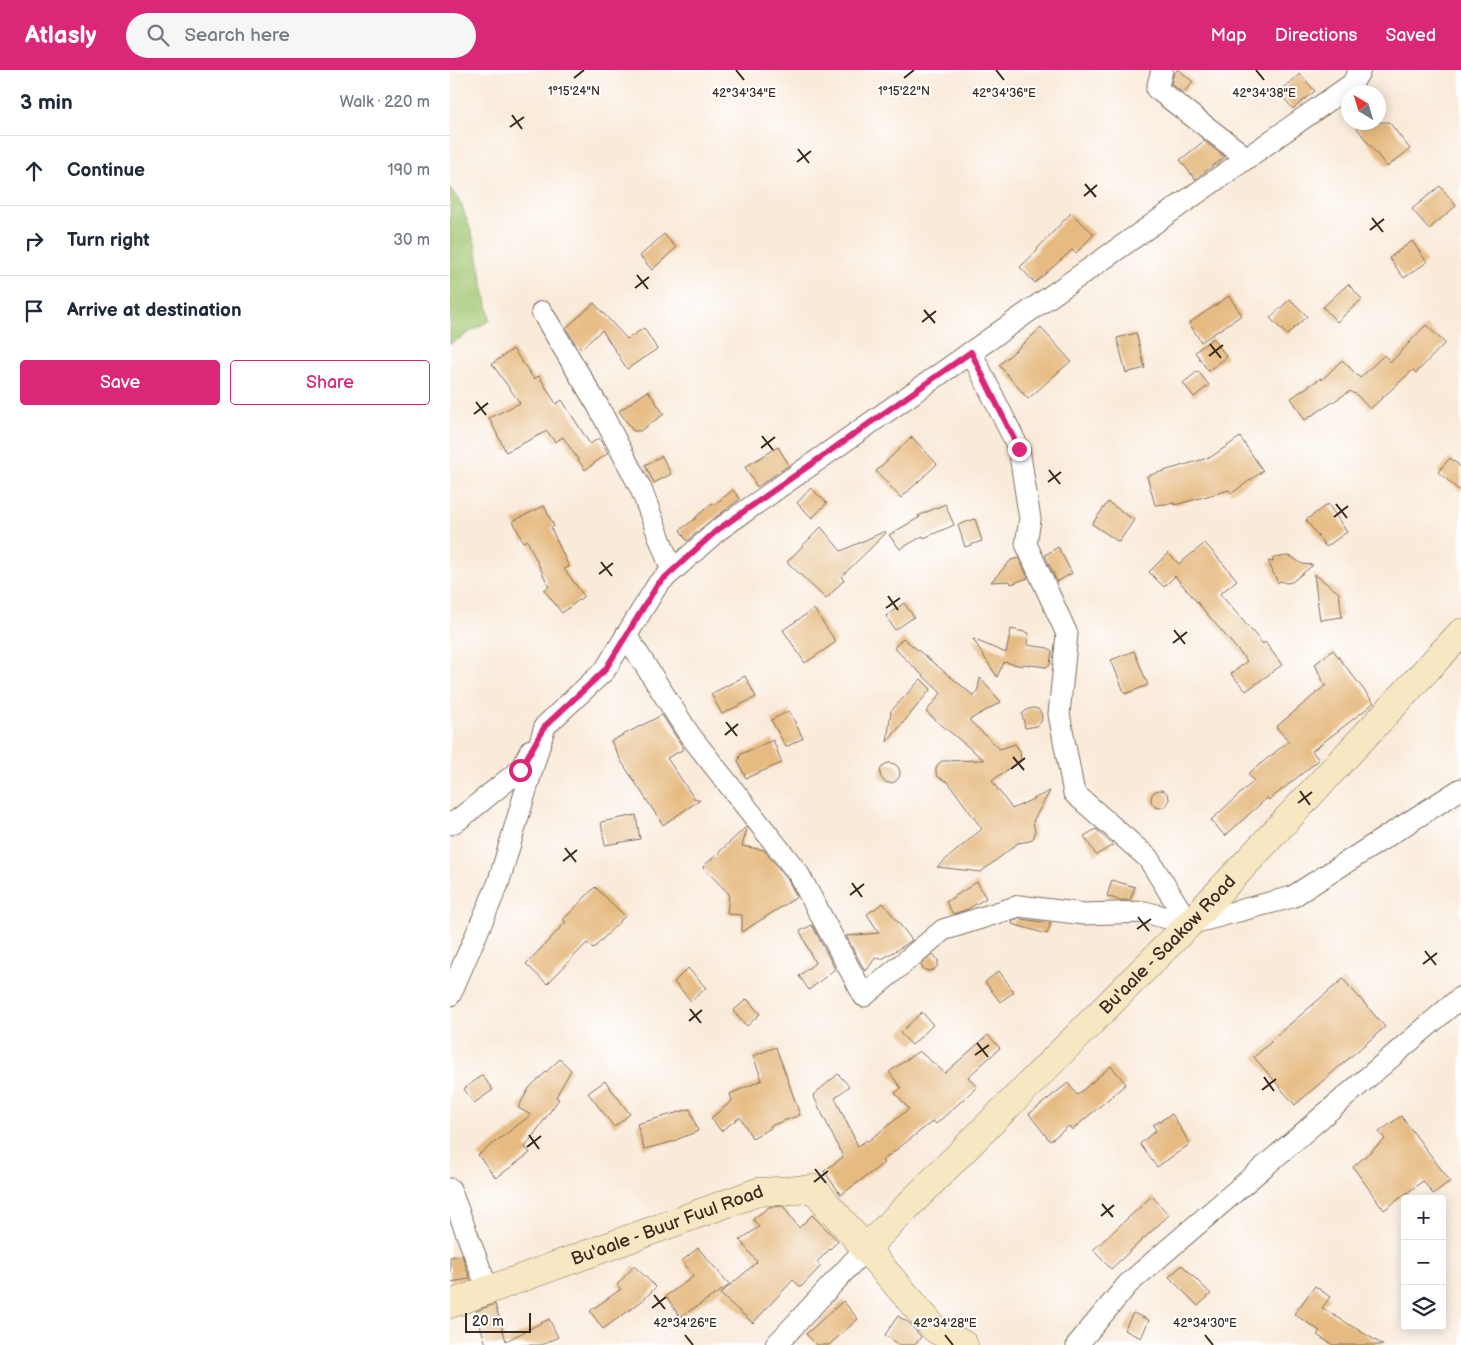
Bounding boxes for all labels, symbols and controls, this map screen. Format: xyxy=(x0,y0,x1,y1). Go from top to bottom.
search box xyxy=(126,13,476,58)
text: Atlasly xyxy=(25,21,96,50)
icon: search xyxy=(144,21,172,49)
text: Search here xyxy=(184,24,290,47)
text: Map xyxy=(1211,25,1247,46)
text: Directions xyxy=(1275,25,1357,46)
text: Saved xyxy=(1385,25,1436,46)
text: 1°15'24"N xyxy=(548,84,600,99)
text: 1°15'22"N xyxy=(878,84,930,99)
north arrow xyxy=(1341,85,1386,130)
text: 42°34'34"E xyxy=(712,86,776,101)
text: 42°34'36"E xyxy=(972,86,1036,101)
text: 42°34'38"E xyxy=(1232,86,1296,101)
text: 3 min xyxy=(20,90,73,115)
text: Walk · 220 m xyxy=(340,93,430,112)
icon: ahead xyxy=(20,157,48,185)
text: Continue xyxy=(67,159,145,182)
text: 190 m xyxy=(388,161,430,180)
icon: right xyxy=(20,227,48,255)
text: Turn right xyxy=(67,229,150,252)
text: 30 m xyxy=(393,231,430,250)
icon: arrive xyxy=(20,297,48,325)
text: Arrive at destination xyxy=(67,299,242,322)
button: Save xyxy=(20,360,220,405)
button: Share xyxy=(230,360,430,405)
route end xyxy=(1008,438,1031,461)
route start xyxy=(509,759,532,782)
street label: Bu'aale - Saakow Road xyxy=(1095,871,1240,1018)
street label: Bu'aale - Buur Fuul Road xyxy=(568,1181,766,1270)
map controls xyxy=(1401,1195,1446,1330)
button: + xyxy=(1401,1195,1446,1240)
button: − xyxy=(1401,1240,1446,1285)
button: layers xyxy=(1401,1285,1446,1330)
scale bar xyxy=(465,1310,531,1333)
text: 20 m xyxy=(472,1313,504,1330)
text: 42°34'26"E xyxy=(653,1316,717,1331)
text: 42°34'28"E xyxy=(913,1316,977,1331)
text: 42°34'30"E xyxy=(1173,1316,1237,1331)

